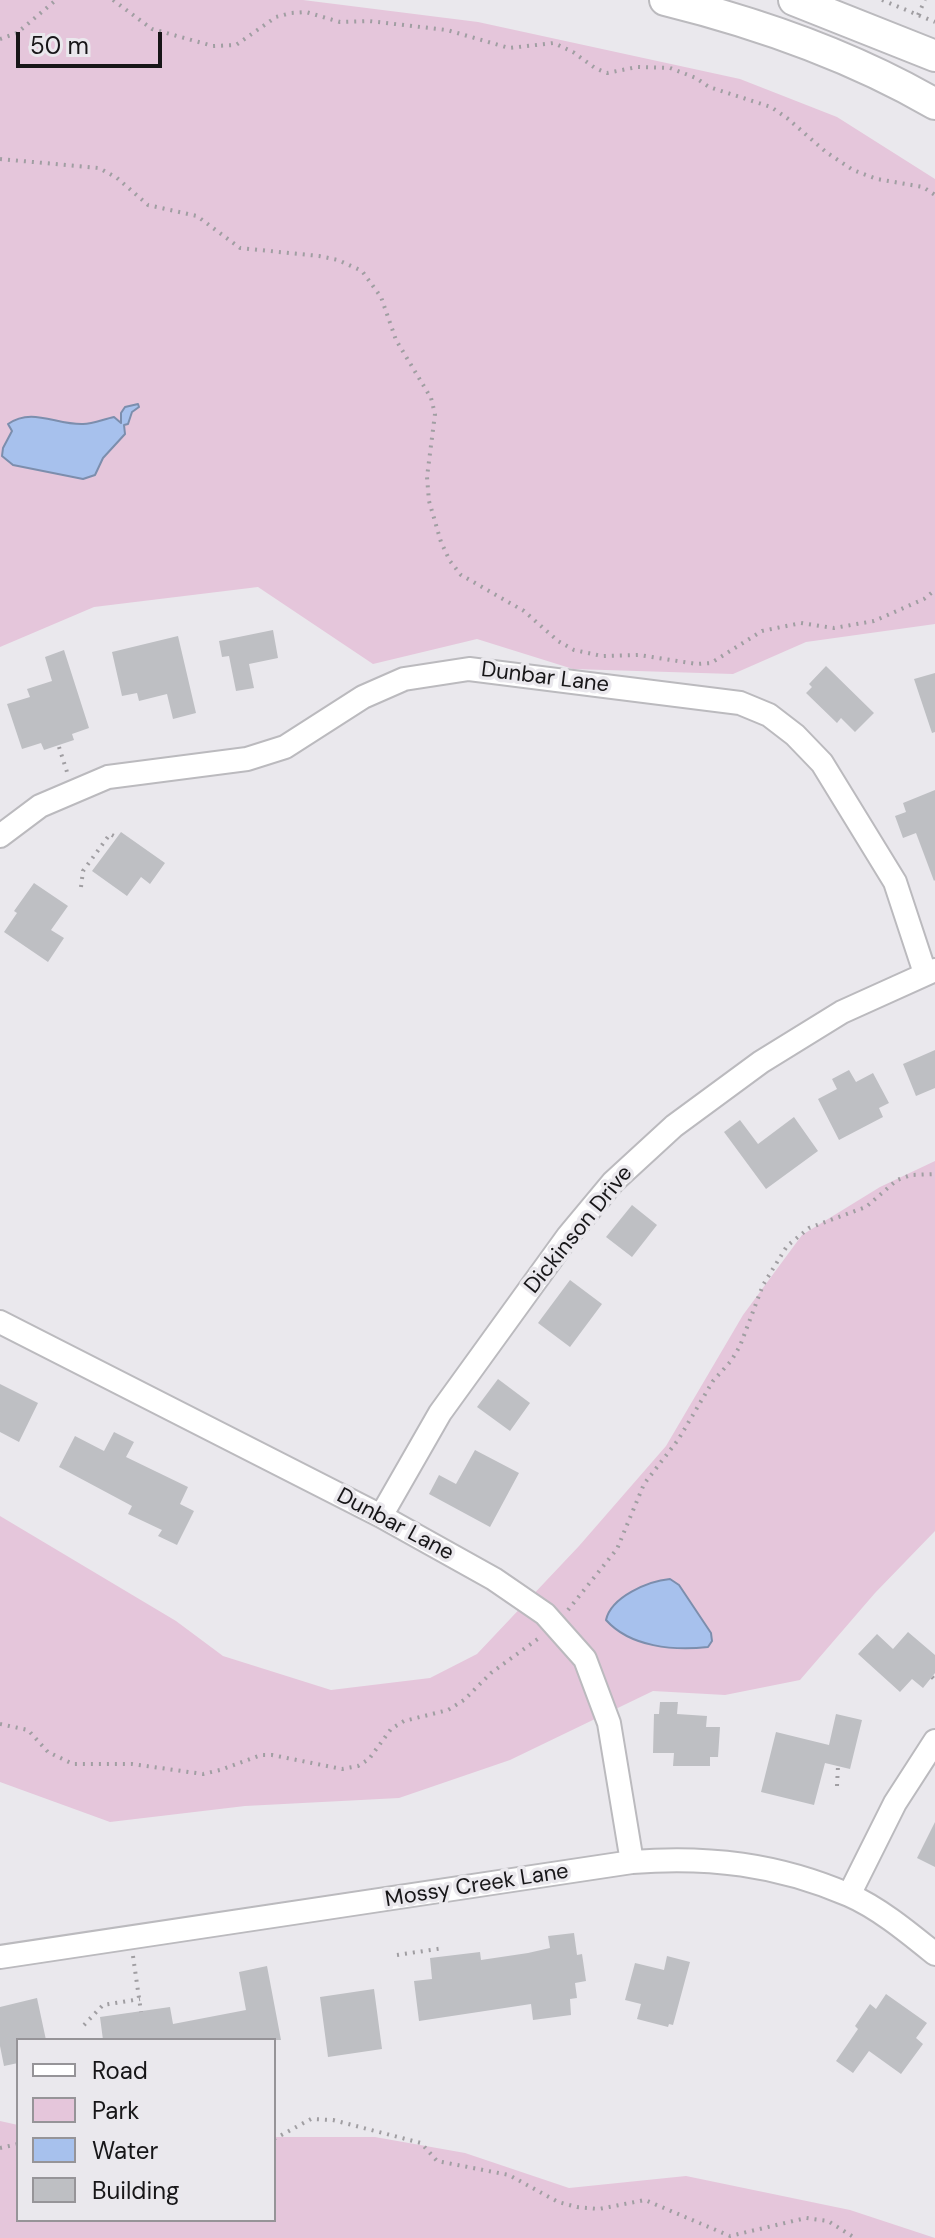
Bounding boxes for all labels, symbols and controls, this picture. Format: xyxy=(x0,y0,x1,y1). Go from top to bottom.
scale bar xyxy=(20,16,166,66)
text: 50 m xyxy=(30,30,89,61)
street label: Dunbar Lane xyxy=(479,657,611,699)
street label: Dickinson Drive xyxy=(519,1161,639,1299)
street label: Dunbar Lane xyxy=(332,1483,458,1567)
street label: Mossy Creek Lane xyxy=(383,1858,571,1914)
legend xyxy=(16,2038,276,2222)
text: Road xyxy=(92,2055,148,2086)
text: Park xyxy=(92,2095,139,2126)
text: Water xyxy=(92,2135,158,2166)
text: Building xyxy=(92,2175,179,2206)

